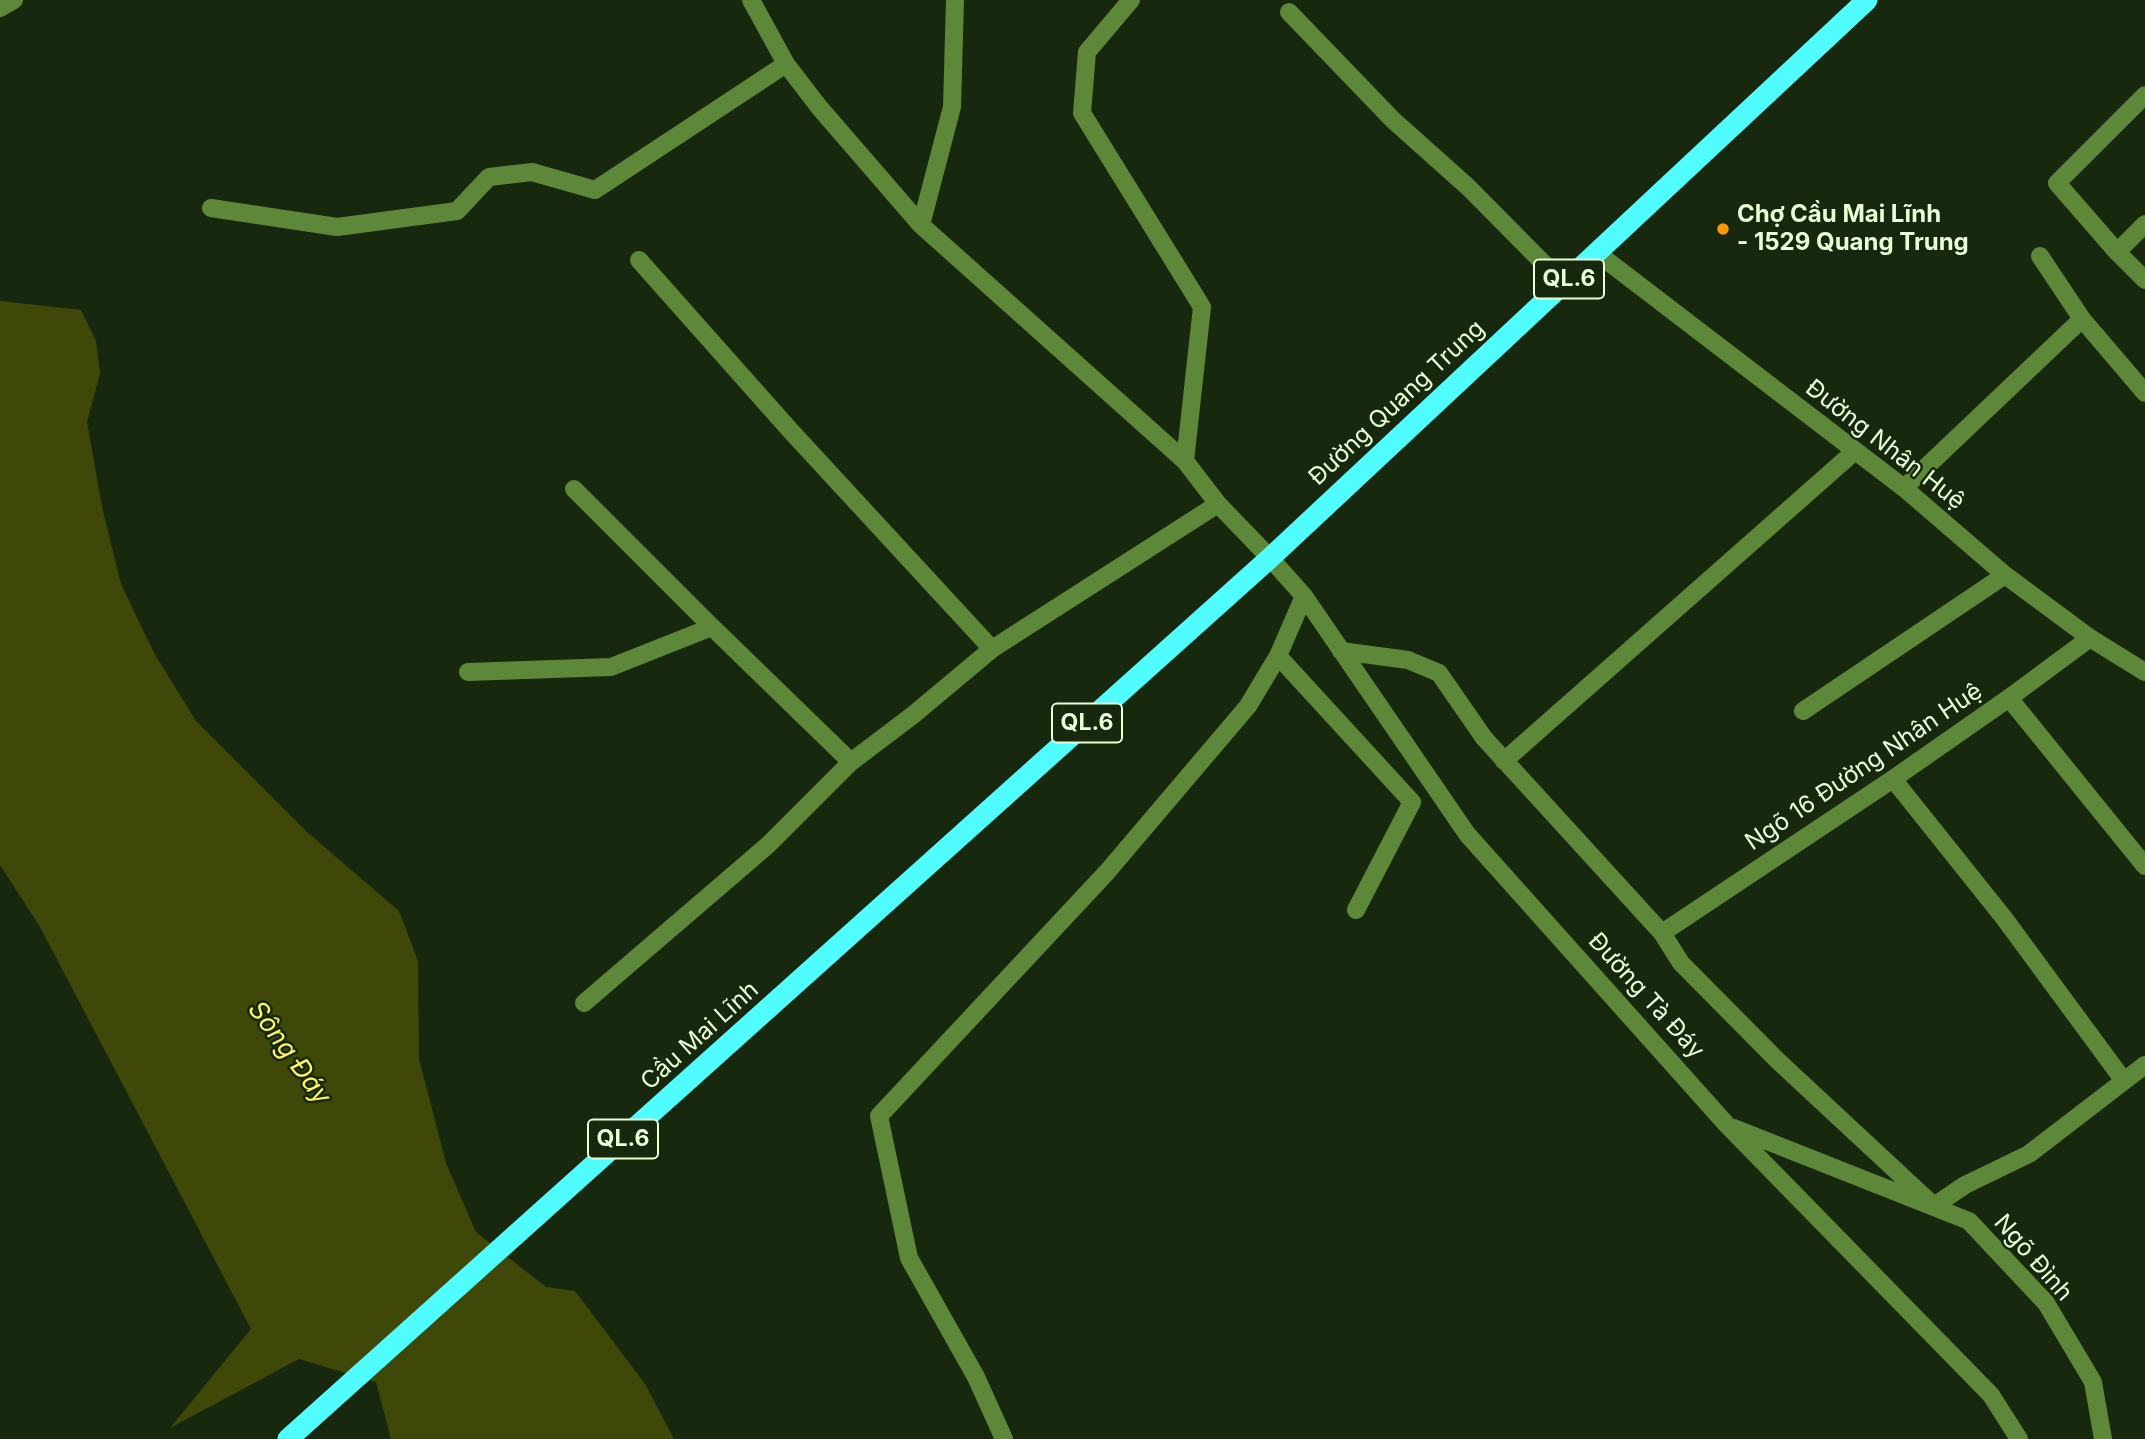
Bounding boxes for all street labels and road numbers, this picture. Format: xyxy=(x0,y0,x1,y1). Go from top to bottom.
road number: QL.6 xyxy=(1534,260,1604,298)
street label: Đường Quang Trung xyxy=(1303,314,1491,492)
street label: Đường Nhân Huệ xyxy=(1800,374,1970,516)
street label: Ngõ 16 Đường Nhân Huệ xyxy=(1740,677,1988,857)
road number: QL.6 xyxy=(1052,704,1122,743)
street label: Đường Tà Đáy xyxy=(1582,927,1710,1065)
street label: Cầu Mai Lĩnh xyxy=(635,976,765,1096)
road number: QL.6 xyxy=(588,1120,658,1158)
street label: Ngõ Đình xyxy=(1988,1209,2078,1307)

